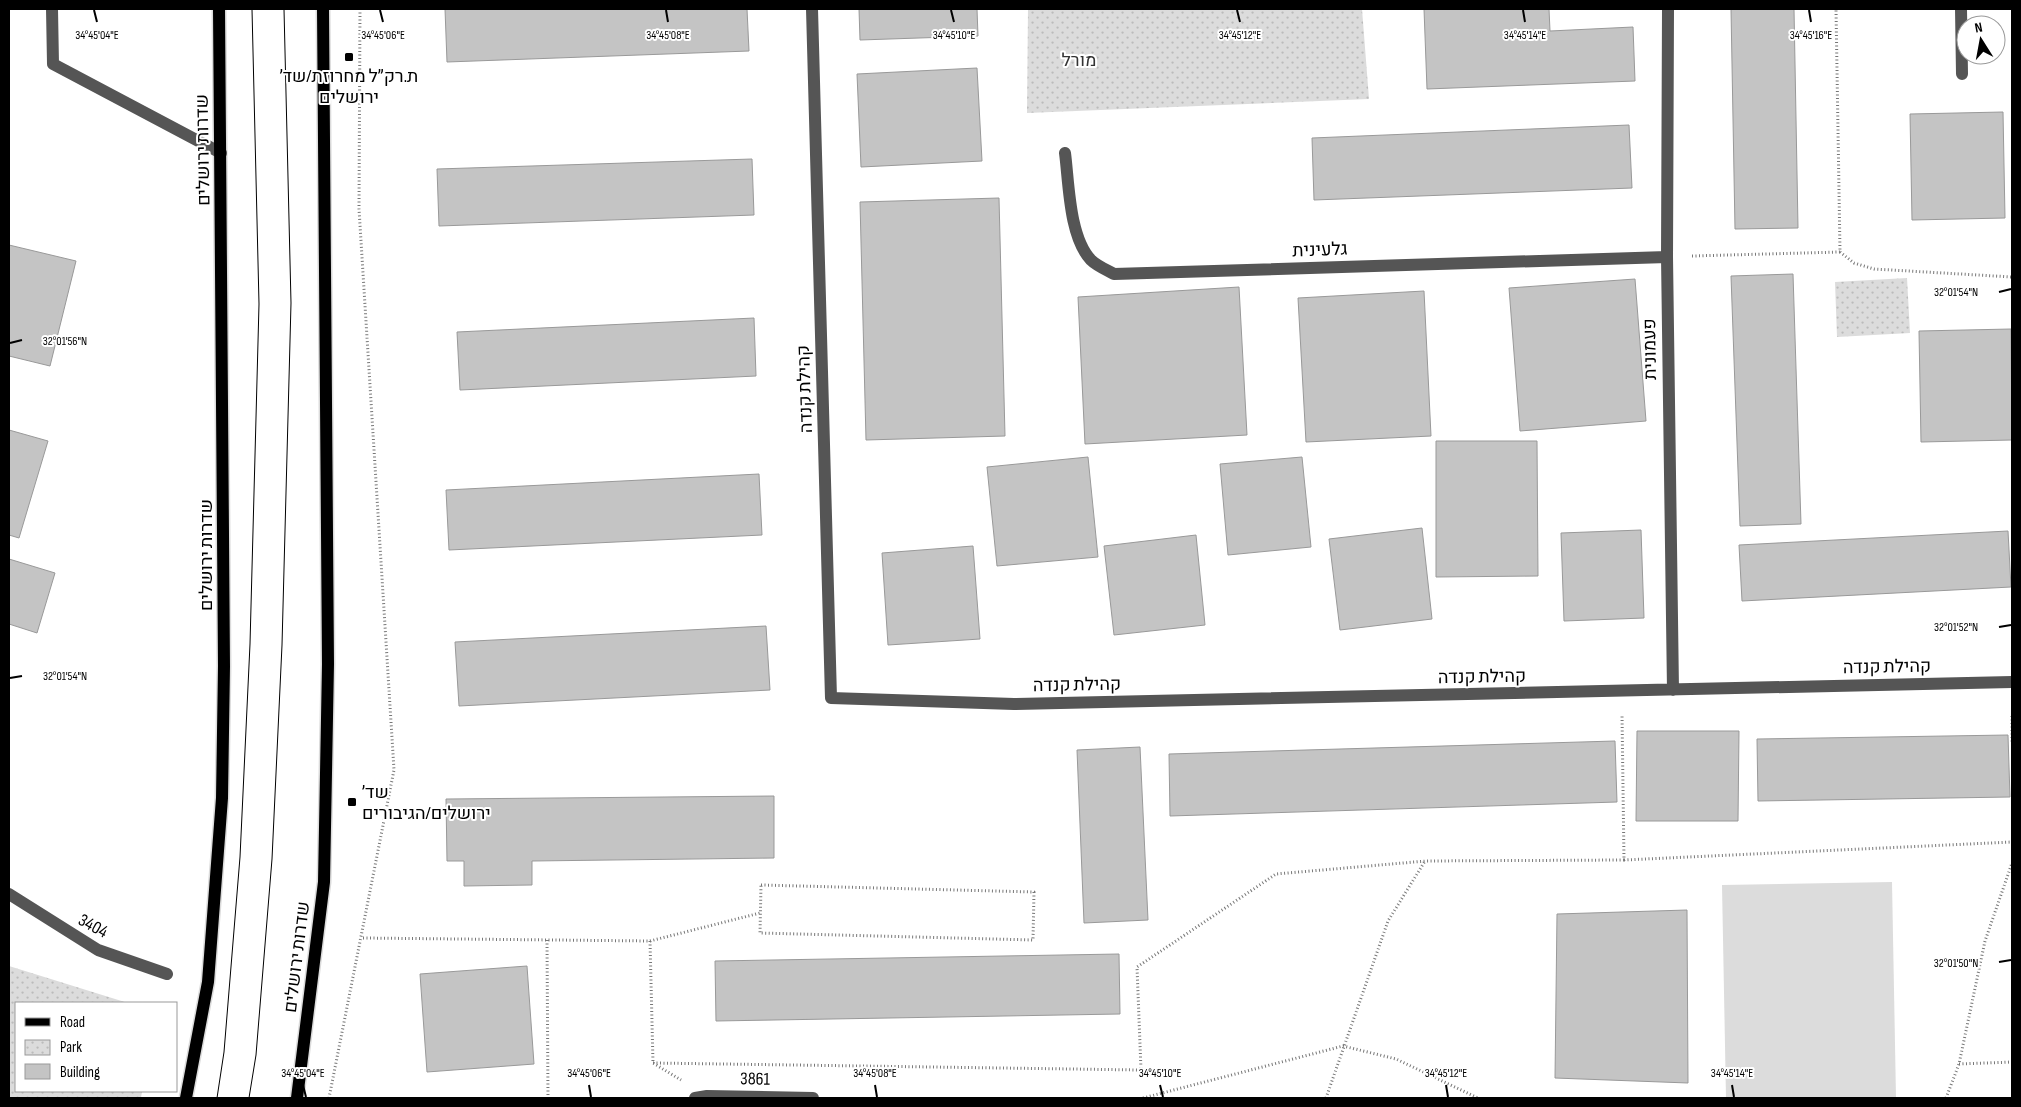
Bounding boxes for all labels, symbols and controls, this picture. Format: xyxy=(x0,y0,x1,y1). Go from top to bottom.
north arrow xyxy=(1956,15,2006,65)
text: N xyxy=(1973,19,1984,37)
text: 34°45'04"E xyxy=(75,28,119,43)
text: 34°45'06"E xyxy=(361,28,405,43)
text: 34°45'08"E xyxy=(646,28,690,43)
text: 34°45'10"E xyxy=(933,28,975,43)
text: 34°45'12"E xyxy=(1219,28,1261,43)
text: 34°45'14"E xyxy=(1504,28,1546,43)
text: 34°45'16"E xyxy=(1790,28,1832,43)
park label: מורל xyxy=(1062,50,1096,71)
marker: ת.רק״ל מחרוזת/שד׳ ירושלים xyxy=(343,51,355,63)
place label: ת.רק״ל מחרוזת/שד׳ ירושלים xyxy=(280,66,418,108)
street label: שדרות ירושלים xyxy=(192,94,214,206)
street label: גלעינית xyxy=(1292,239,1348,261)
text: 32°01'54"N xyxy=(1934,285,1978,300)
street label: פעמונית xyxy=(1639,318,1661,380)
text: 32°01'56"N xyxy=(43,334,87,349)
street label: קהילת קנדה xyxy=(793,345,817,433)
street label: שדרות ירושלים xyxy=(196,499,217,611)
text: 32°01'52"N xyxy=(1934,620,1978,635)
street label: קהילת קנדה xyxy=(1843,656,1931,678)
street label: קהילת קנדה xyxy=(1438,666,1526,688)
text: 32°01'54"N xyxy=(43,669,87,684)
street label: קהילת קנדה xyxy=(1033,674,1121,696)
place label: שד׳ ירושלים/הגיבורים xyxy=(362,782,491,824)
marker: שד׳ ירושלים/הגיבורים xyxy=(346,796,358,808)
street label: שדרות ירושלים xyxy=(280,900,314,1014)
street label: 3404 xyxy=(75,909,112,943)
text: 32°01'50"N xyxy=(1934,956,1978,971)
legend xyxy=(15,1002,178,1092)
text: Road xyxy=(60,1013,85,1032)
text: Park xyxy=(60,1038,82,1057)
text: Building xyxy=(60,1063,100,1082)
text: 34°45'04"E xyxy=(281,1066,325,1081)
text: 34°45'06"E xyxy=(567,1066,611,1081)
text: 34°45'08"E xyxy=(853,1066,897,1081)
text: 34°45'10"E xyxy=(1139,1066,1181,1081)
text: 34°45'12"E xyxy=(1425,1066,1467,1081)
text: 34°45'14"E xyxy=(1711,1066,1753,1081)
street label: 3861 xyxy=(740,1068,771,1090)

